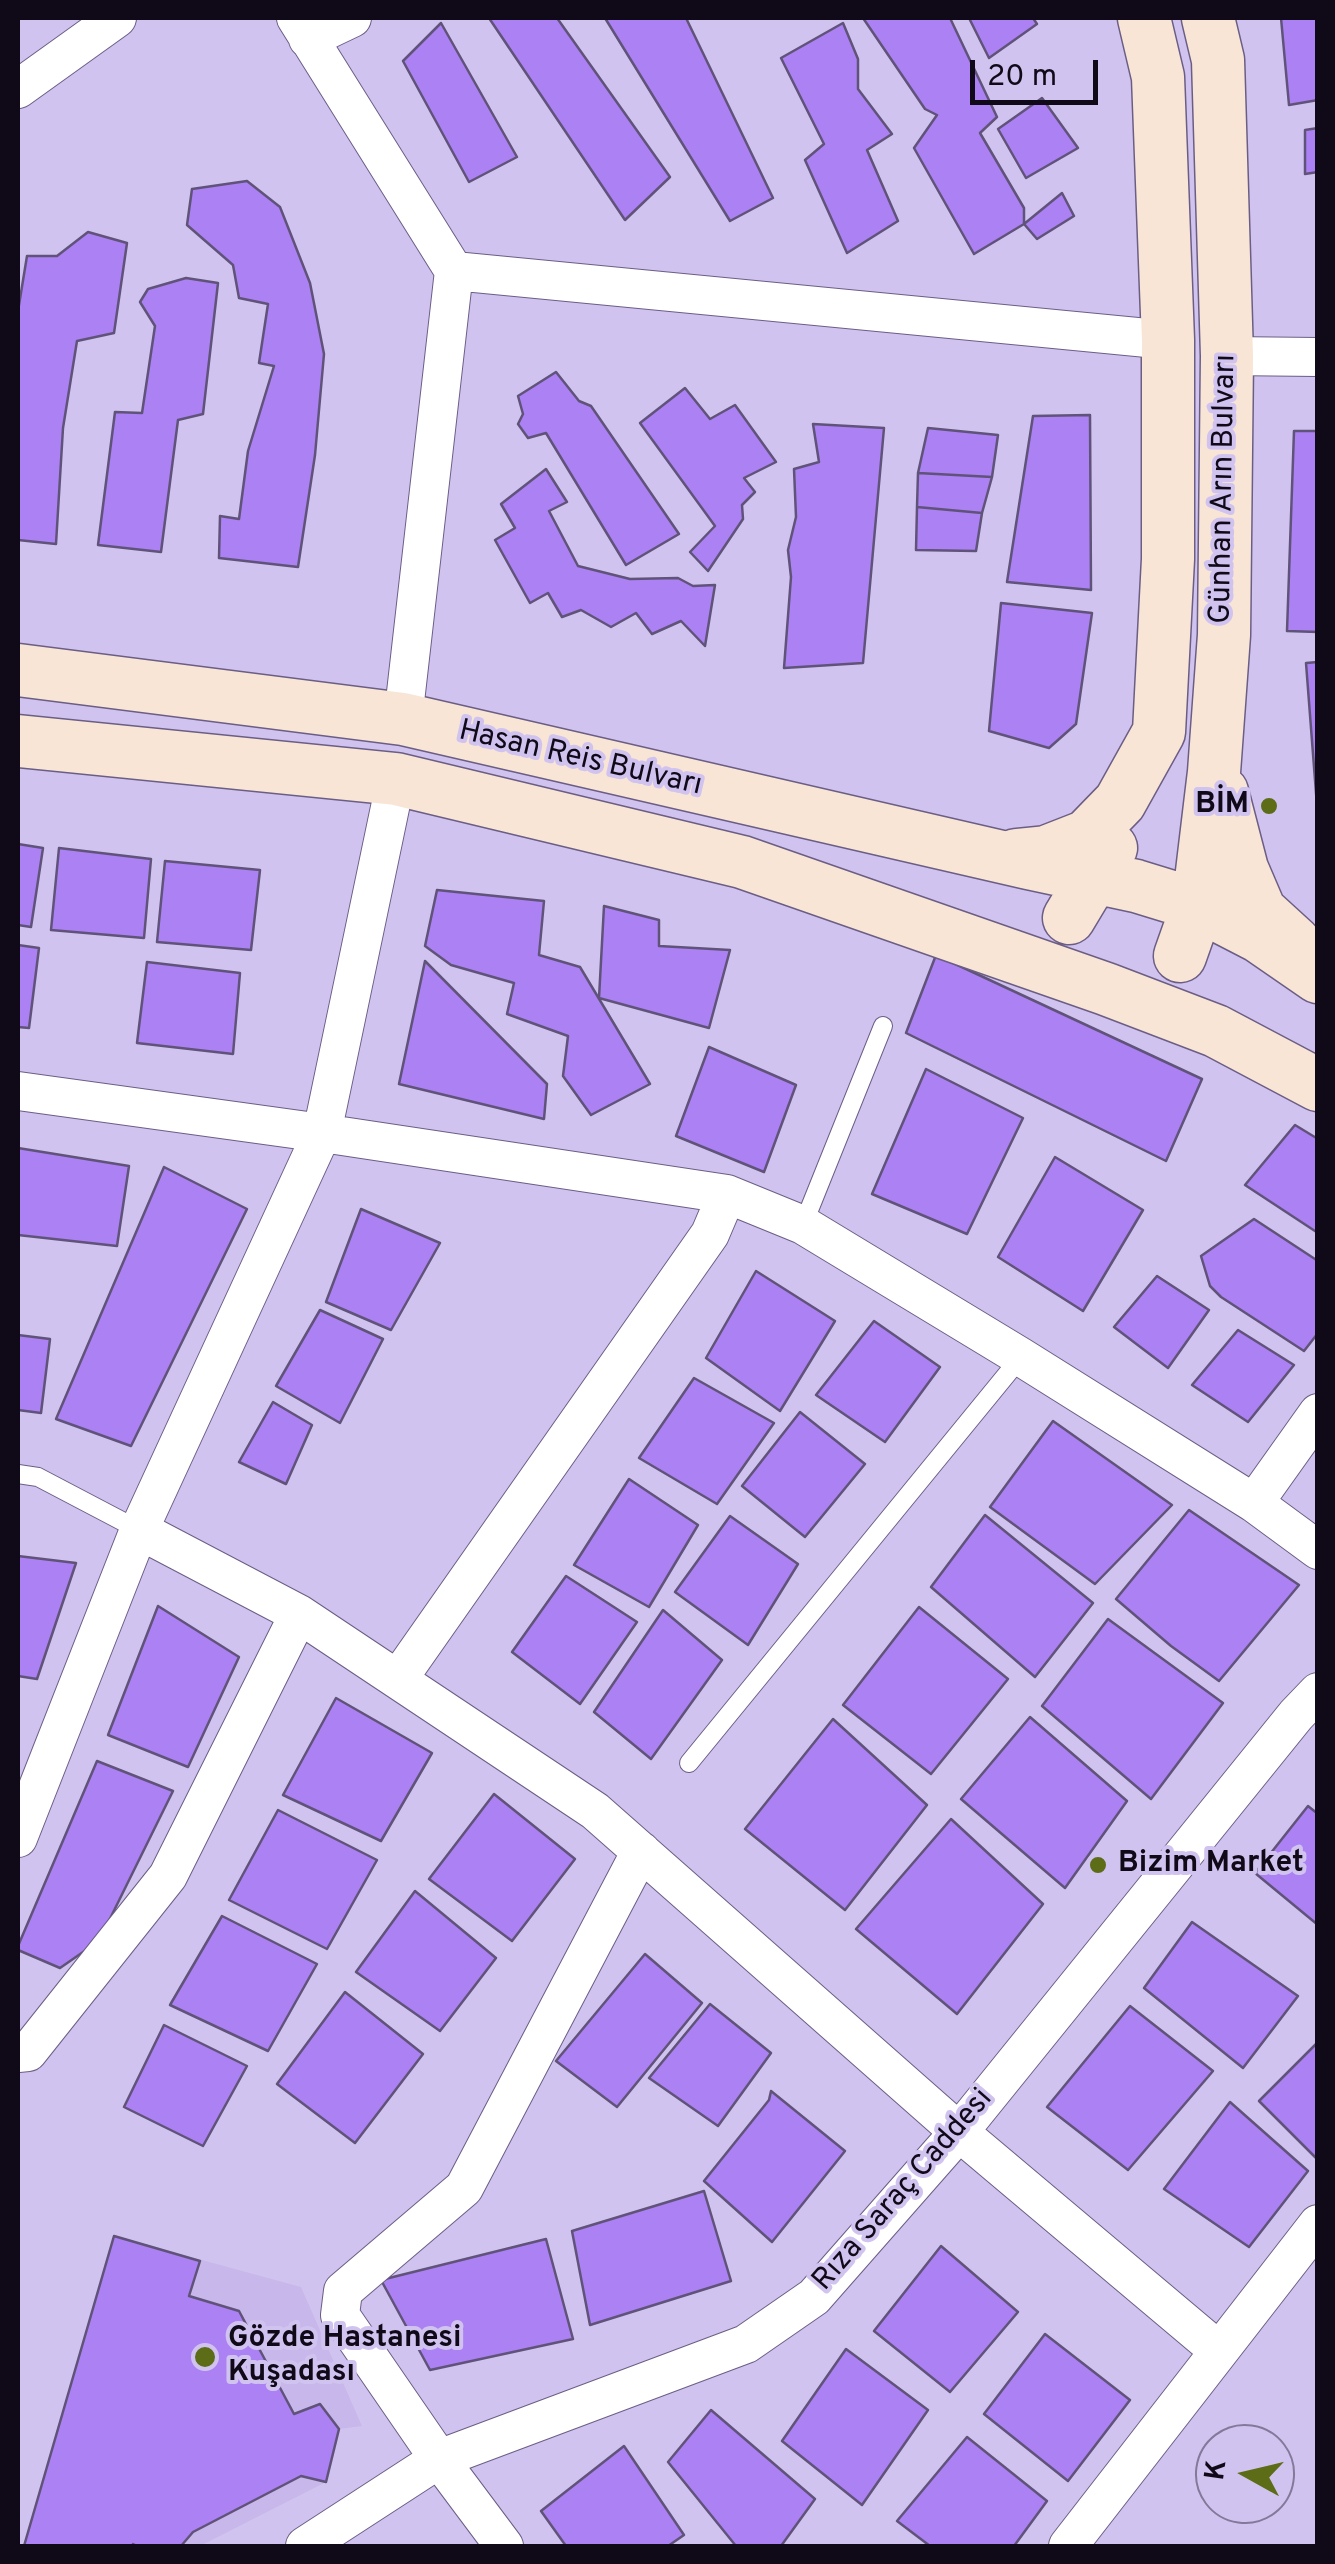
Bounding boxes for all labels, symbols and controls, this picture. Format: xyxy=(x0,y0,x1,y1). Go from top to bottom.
scale bar xyxy=(975,40,1102,102)
text: 20 m xyxy=(987,59,1057,96)
street label: Günhan Arın Bulvarı xyxy=(1205,354,1245,624)
street label: Hasan Reis Bulvarı xyxy=(455,715,705,805)
place label: BİM xyxy=(1195,788,1249,824)
marker: BİM xyxy=(1258,795,1280,817)
place label: Bizim Market xyxy=(1118,1847,1304,1883)
marker: Bizim Market xyxy=(1087,1854,1109,1876)
street label: Rıza Saraç Caddesi xyxy=(806,2083,1002,2299)
place label: Gözde Hastanesi Kuşadası xyxy=(228,2322,461,2392)
marker: Gözde Hastanesi Kuşadası xyxy=(192,2344,218,2370)
north arrow xyxy=(1195,2424,1295,2524)
text: K xyxy=(1198,2458,1236,2482)

